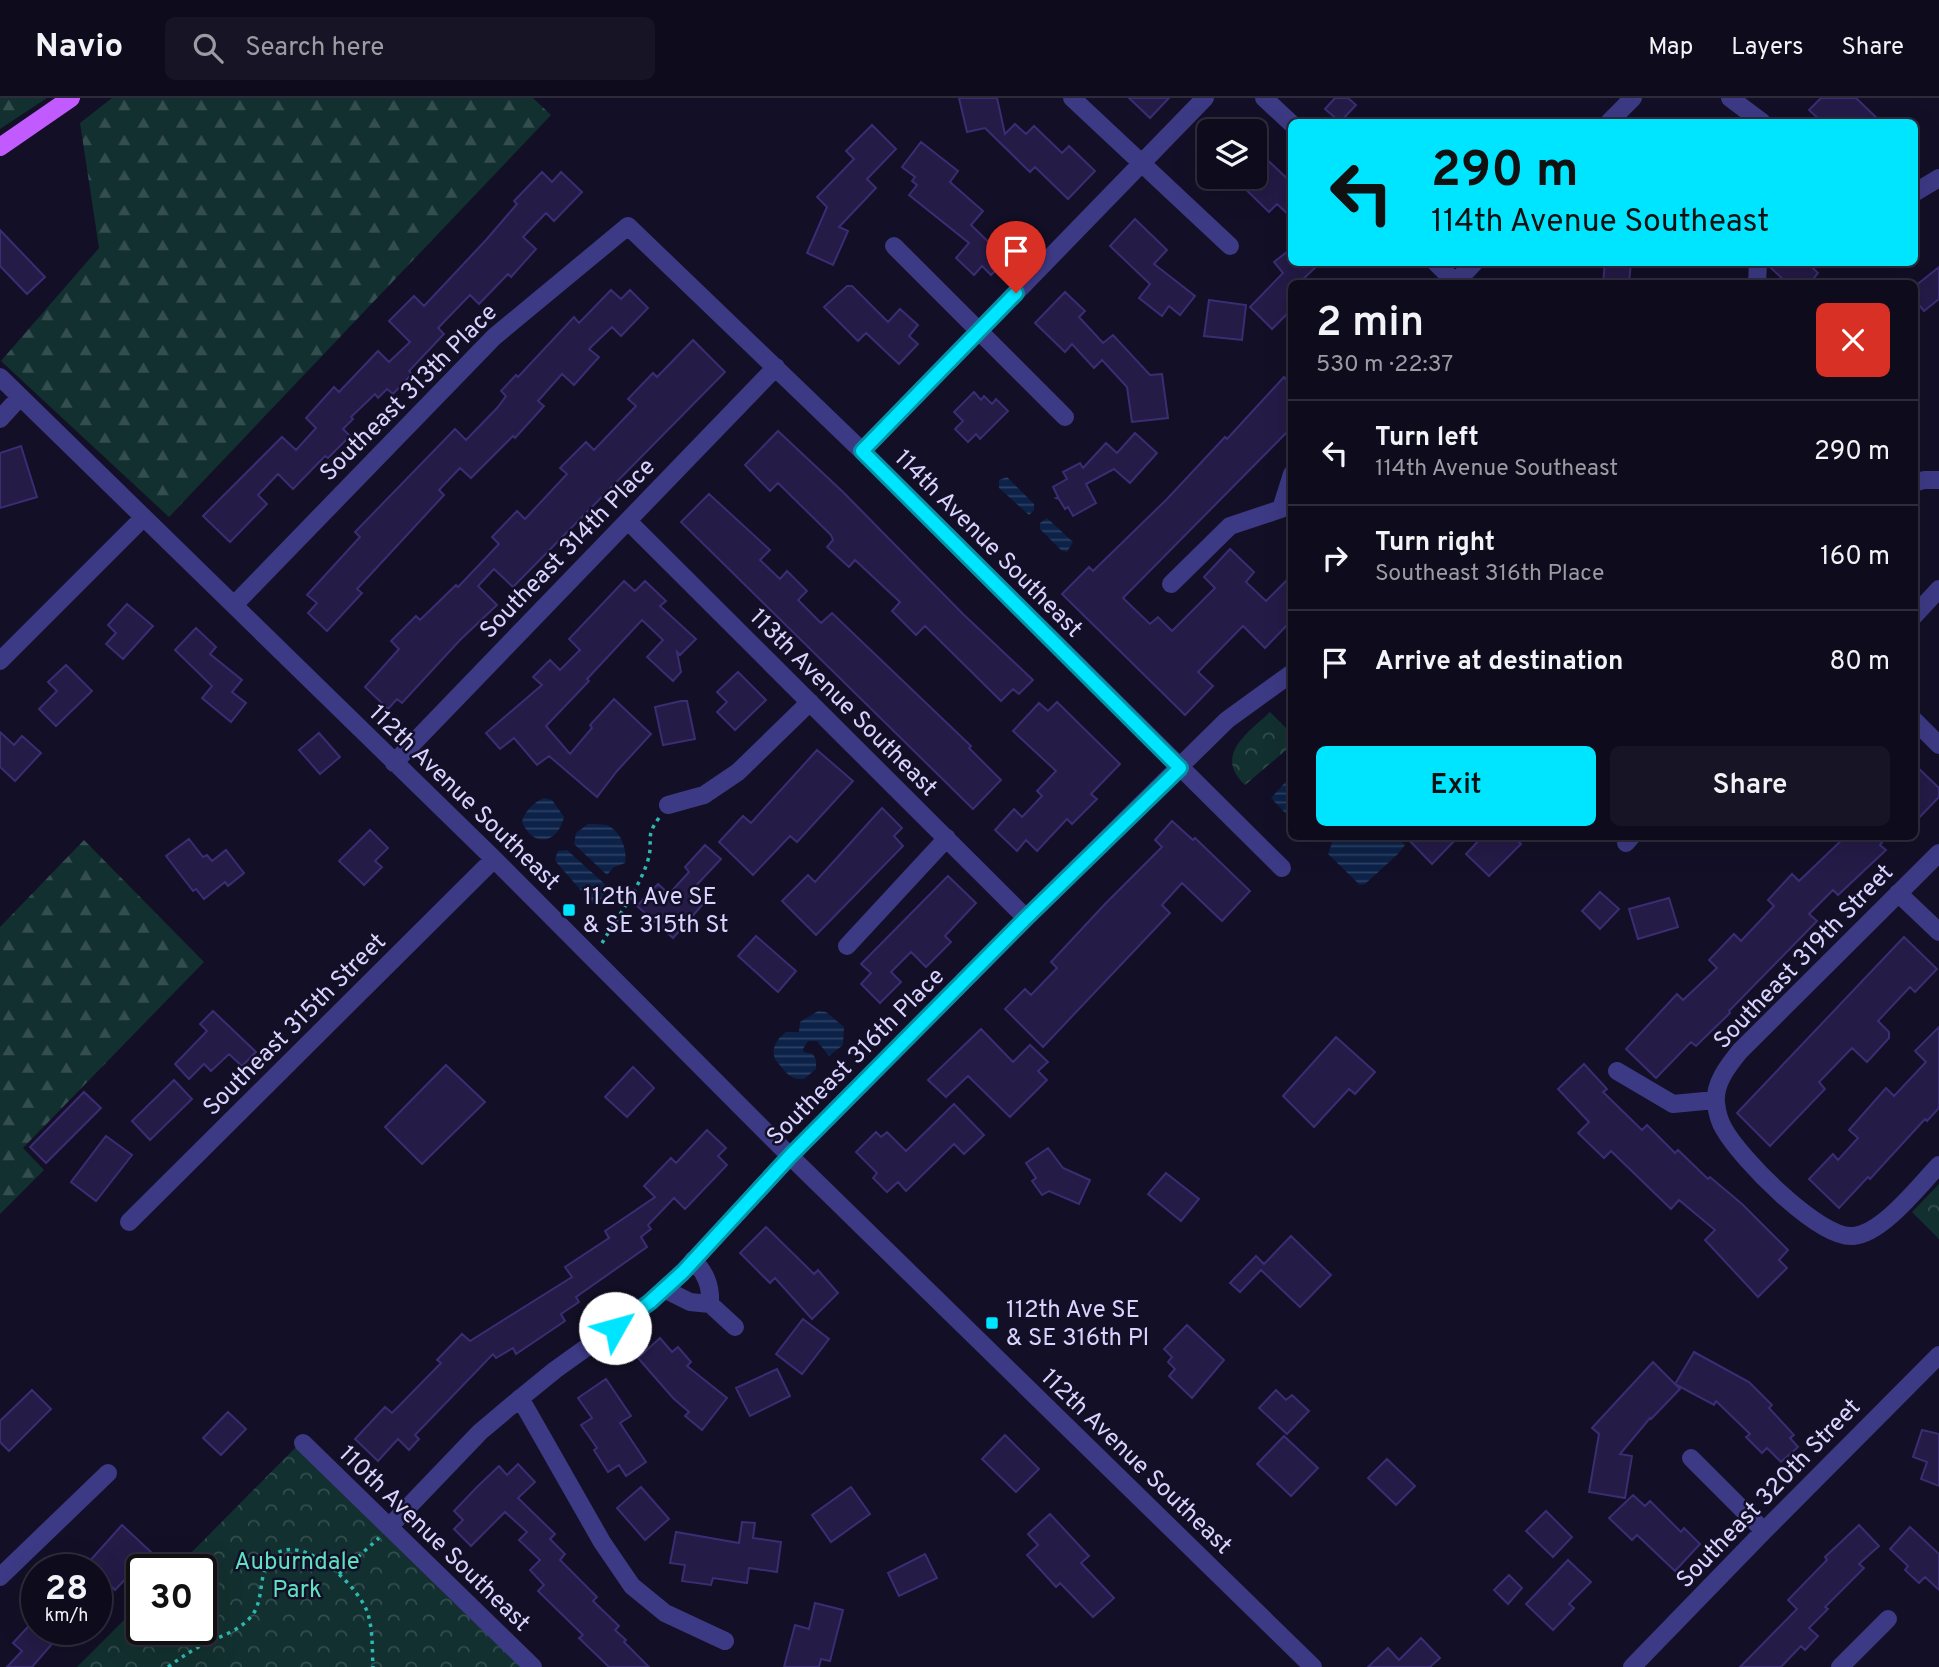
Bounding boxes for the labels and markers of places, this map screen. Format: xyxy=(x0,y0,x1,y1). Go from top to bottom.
pin xyxy=(986,221,1046,293)
place label: 112th Ave SE & SE 315th St xyxy=(583,883,729,941)
marker: 112th Ave SE & SE 315th St xyxy=(561,902,577,918)
place label: 112th Ave SE & SE 316th Pl xyxy=(1006,1296,1149,1354)
marker: 112th Ave SE & SE 316th Pl xyxy=(984,1315,1000,1331)

